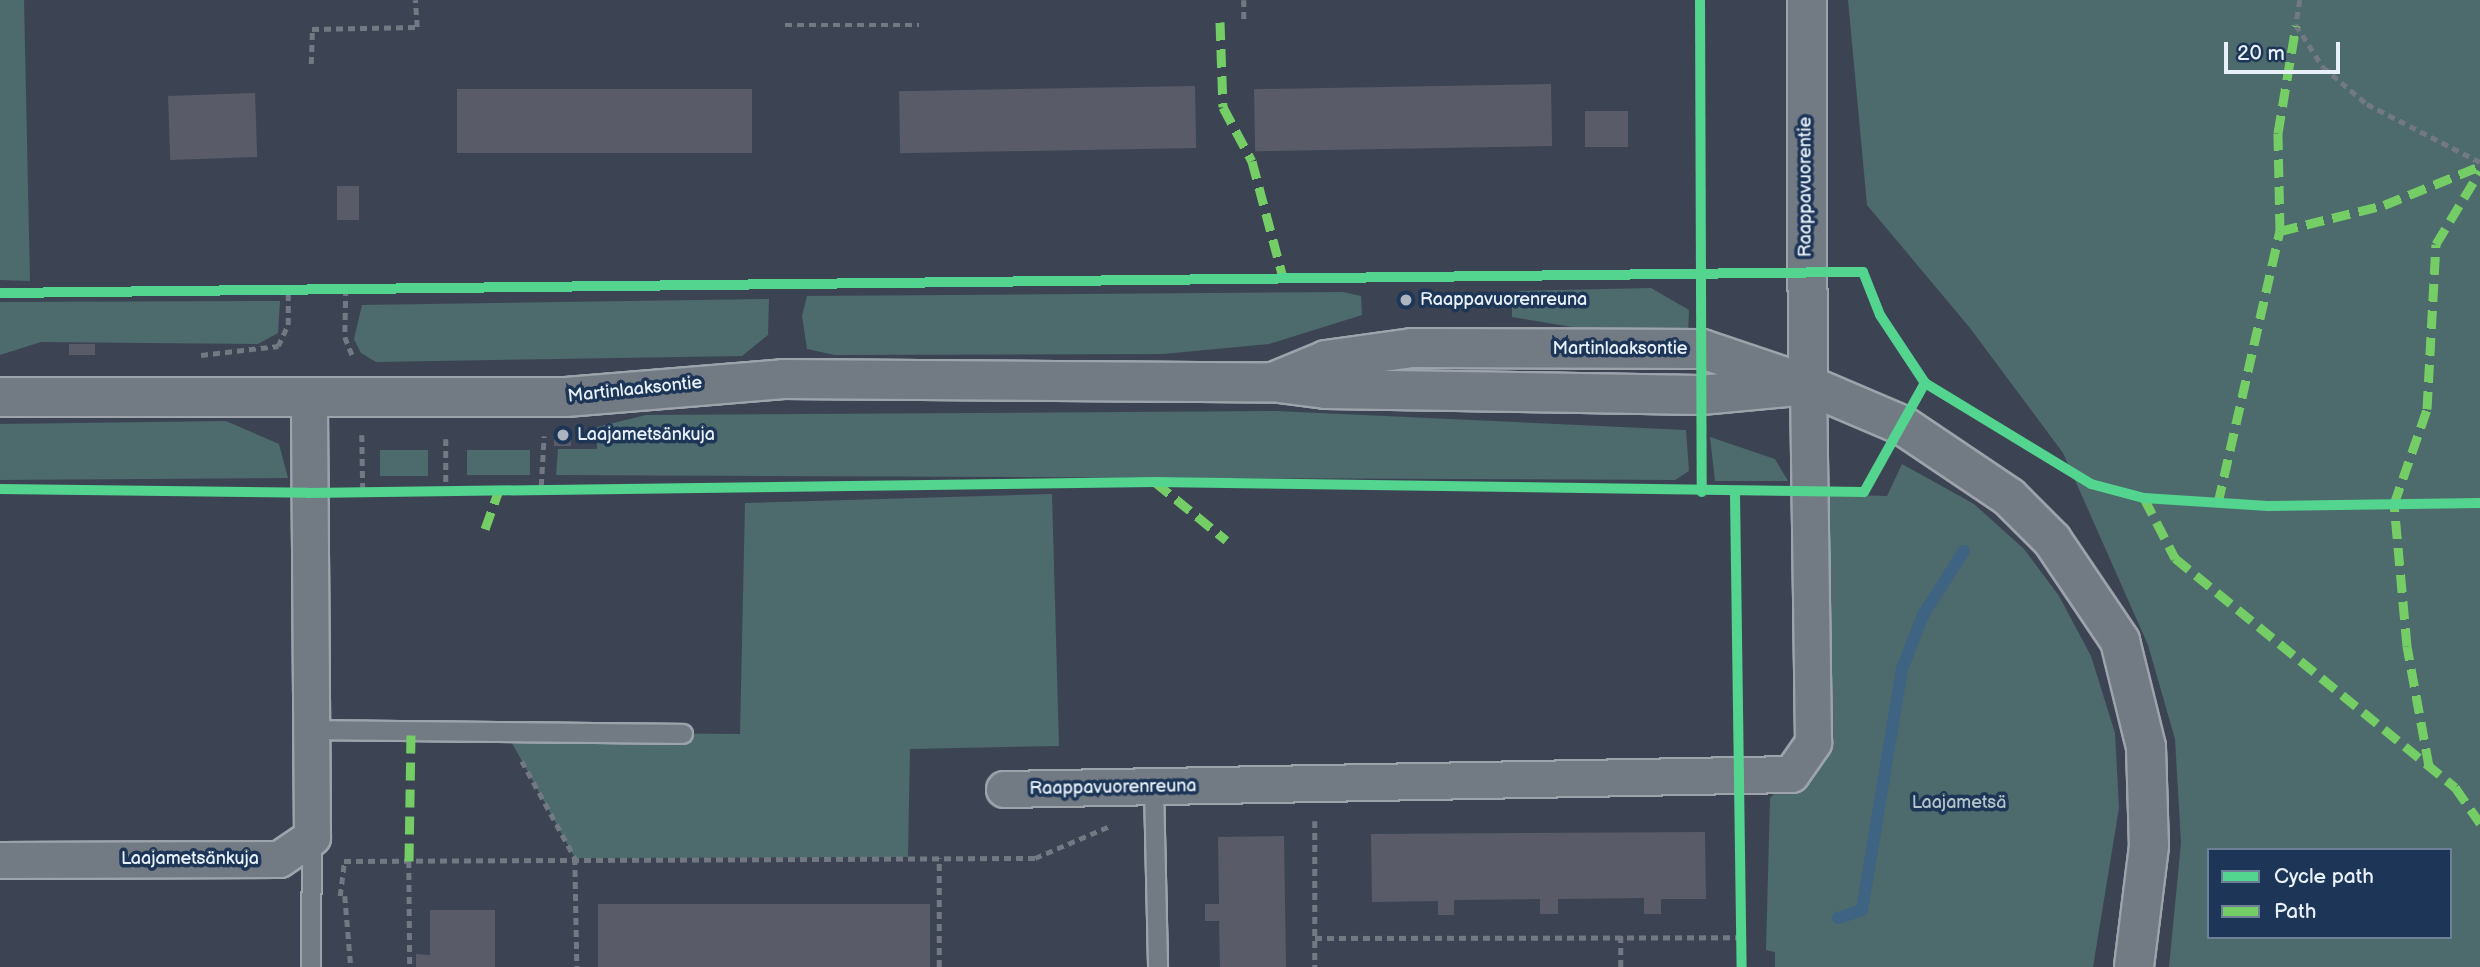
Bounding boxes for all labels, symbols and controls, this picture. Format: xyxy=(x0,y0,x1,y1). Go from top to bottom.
scale bar xyxy=(2228,28,2344,72)
text: 20 m xyxy=(2237,41,2285,66)
street label: Raappavuorentie xyxy=(1795,117,1817,257)
place label: Raappavuorenreuna xyxy=(1420,289,1587,311)
marker: Raappavuorenreuna xyxy=(1398,292,1414,308)
street label: Martinlaaksontie xyxy=(1552,338,1688,360)
street label: Martinlaaksontie xyxy=(567,372,703,408)
place label: Laajametsänkuja xyxy=(577,424,715,446)
marker: Laajametsänkuja xyxy=(555,427,571,443)
street label: Raappavuorenreuna xyxy=(1029,776,1197,800)
park label: Laajametsä xyxy=(1912,792,2006,814)
street label: Laajametsänkuja xyxy=(121,848,259,870)
legend xyxy=(2207,848,2452,939)
text: Cycle path xyxy=(2274,864,2374,889)
text: Path xyxy=(2274,899,2316,924)

